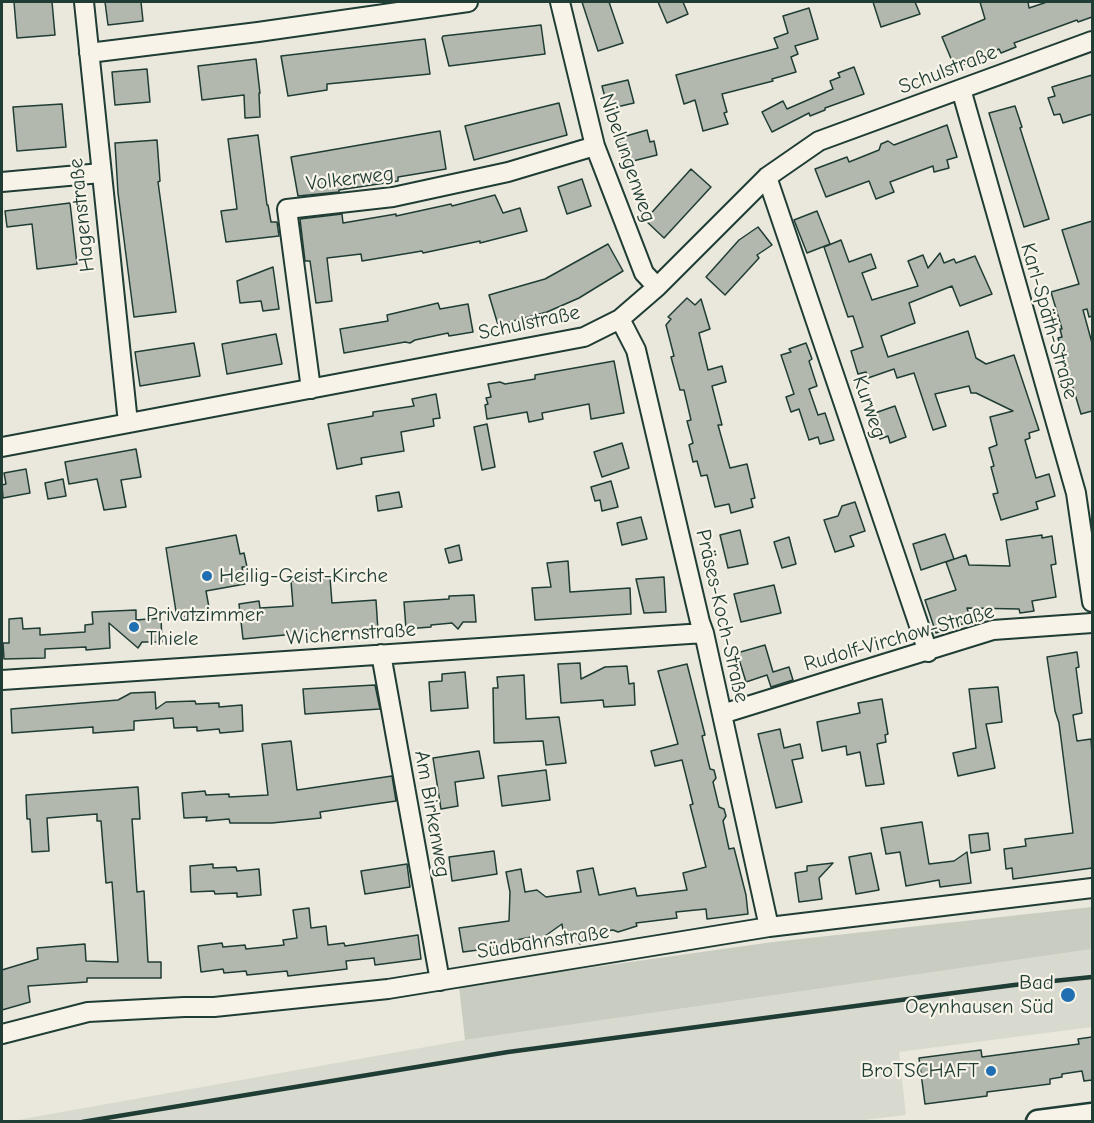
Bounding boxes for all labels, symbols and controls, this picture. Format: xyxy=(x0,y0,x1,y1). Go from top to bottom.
street label: Schulstraße xyxy=(895,40,1001,100)
street label: Nibelungenweg xyxy=(593,90,661,226)
street label: Hagenstraße xyxy=(63,157,101,273)
street label: Volkerweg xyxy=(305,161,395,197)
street label: Karl-Späth-Straße xyxy=(1015,240,1083,402)
street label: Schulstraße xyxy=(476,300,582,346)
street label: Kurweg xyxy=(847,372,891,442)
street label: Präses-Koch-Straße xyxy=(690,527,754,705)
place label: Heilig-Geist-Kirche xyxy=(219,563,388,589)
marker: Heilig-Geist-Kirche xyxy=(200,569,214,583)
street label: Rudolf-Virchow-Straße xyxy=(801,599,997,677)
place label: Privatzimmer Thiele xyxy=(146,602,264,652)
street label: Wichernstraße xyxy=(285,617,417,651)
marker: Privatzimmer Thiele xyxy=(127,620,141,634)
street label: Am Birkenweg xyxy=(408,749,456,879)
street label: Südbahnstraße xyxy=(475,919,611,965)
place label: Bad Oeynhausen Süd xyxy=(905,970,1054,1020)
marker: Bad Oeynhausen Süd xyxy=(1059,986,1077,1004)
place label: BroTSCHAFT xyxy=(861,1058,979,1084)
marker: BroTSCHAFT xyxy=(984,1064,998,1078)

